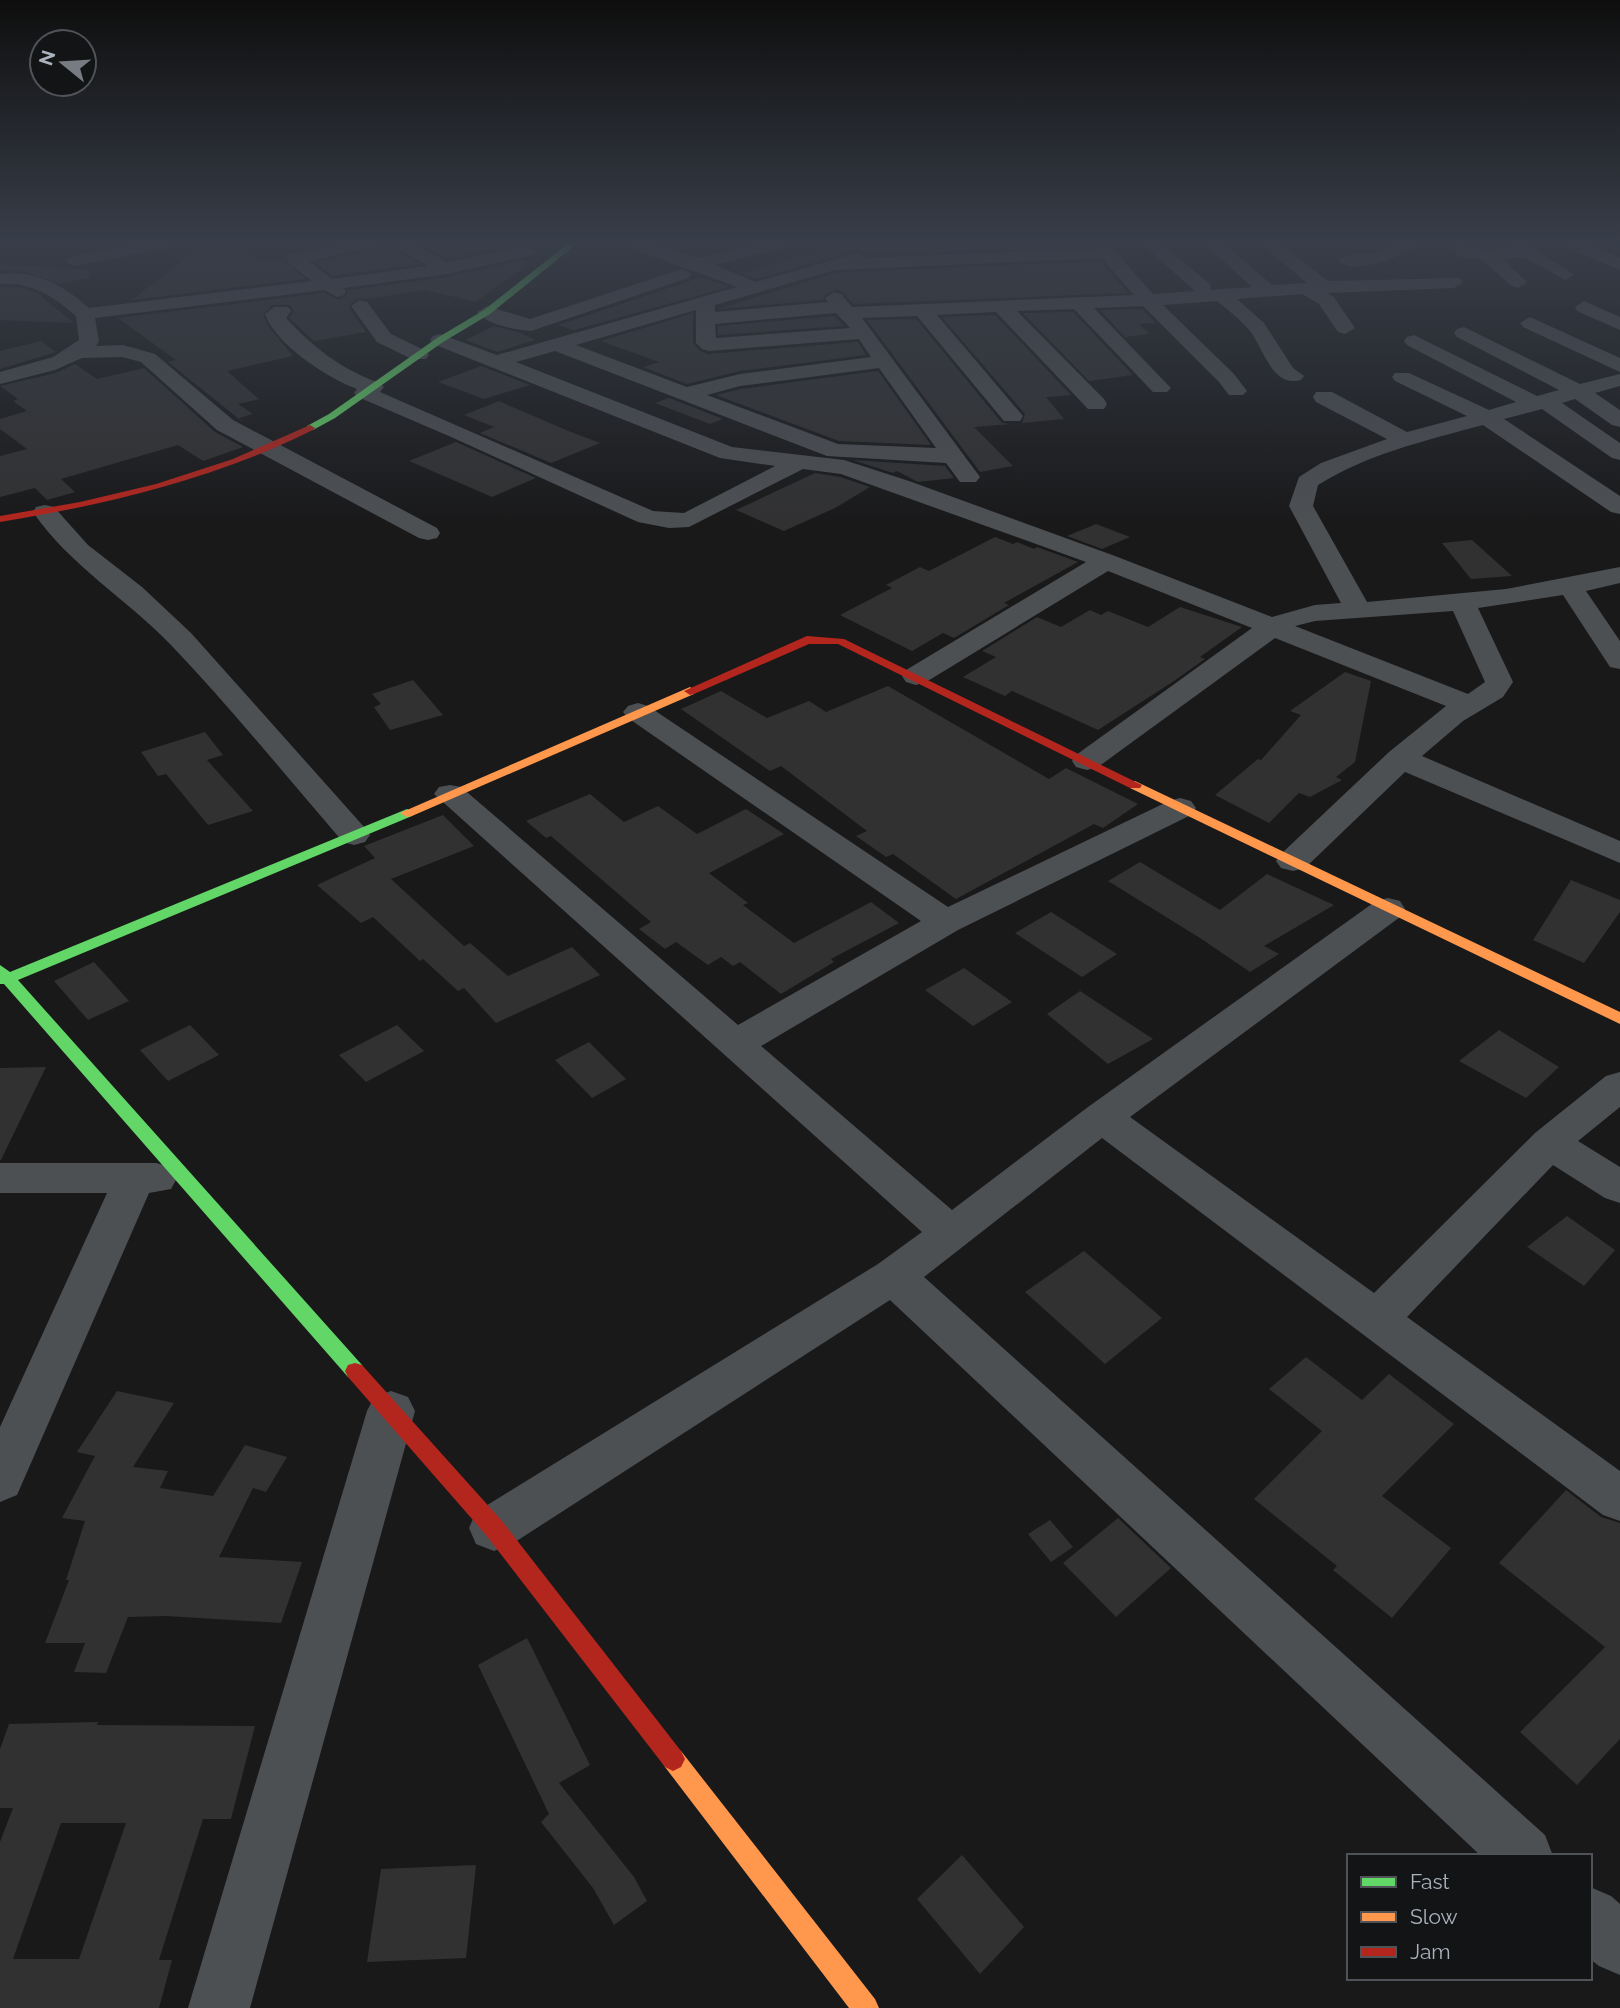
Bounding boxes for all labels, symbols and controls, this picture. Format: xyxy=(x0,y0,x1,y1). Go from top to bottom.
north arrow xyxy=(28,28,98,98)
text: N xyxy=(34,47,60,68)
legend xyxy=(1347,1854,1592,1980)
text: Fast xyxy=(1410,1869,1450,1894)
text: Slow xyxy=(1410,1904,1458,1929)
text: Jam xyxy=(1410,1939,1451,1964)

